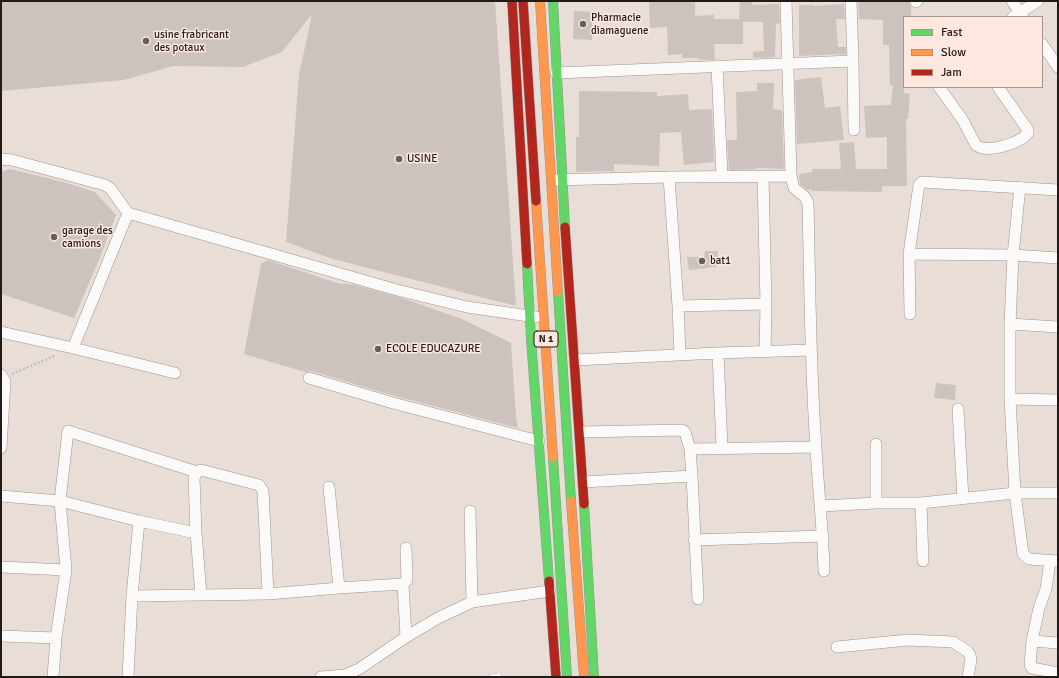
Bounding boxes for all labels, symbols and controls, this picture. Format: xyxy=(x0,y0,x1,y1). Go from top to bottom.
place label: Pharmacie diamaguene xyxy=(591,11,648,37)
legend xyxy=(903,16,1043,88)
marker: Pharmacie diamaguene xyxy=(578,19,588,29)
text: Fast xyxy=(941,25,962,40)
place label: usine frabricant des potaux xyxy=(154,28,229,54)
marker: usine frabricant des potaux xyxy=(141,36,151,46)
text: Slow xyxy=(941,45,966,60)
text: Jam xyxy=(941,65,962,80)
place label: USINE xyxy=(407,152,437,166)
marker: USINE xyxy=(394,154,404,164)
place label: garage des camions xyxy=(62,224,113,250)
marker: garage des camions xyxy=(49,232,59,242)
place label: bat1 xyxy=(710,254,731,268)
marker: bat1 xyxy=(697,256,707,266)
road number: N 1 xyxy=(534,331,558,347)
place label: ECOLE EDUCAZURE xyxy=(386,342,481,356)
marker: ECOLE EDUCAZURE xyxy=(373,344,383,354)

